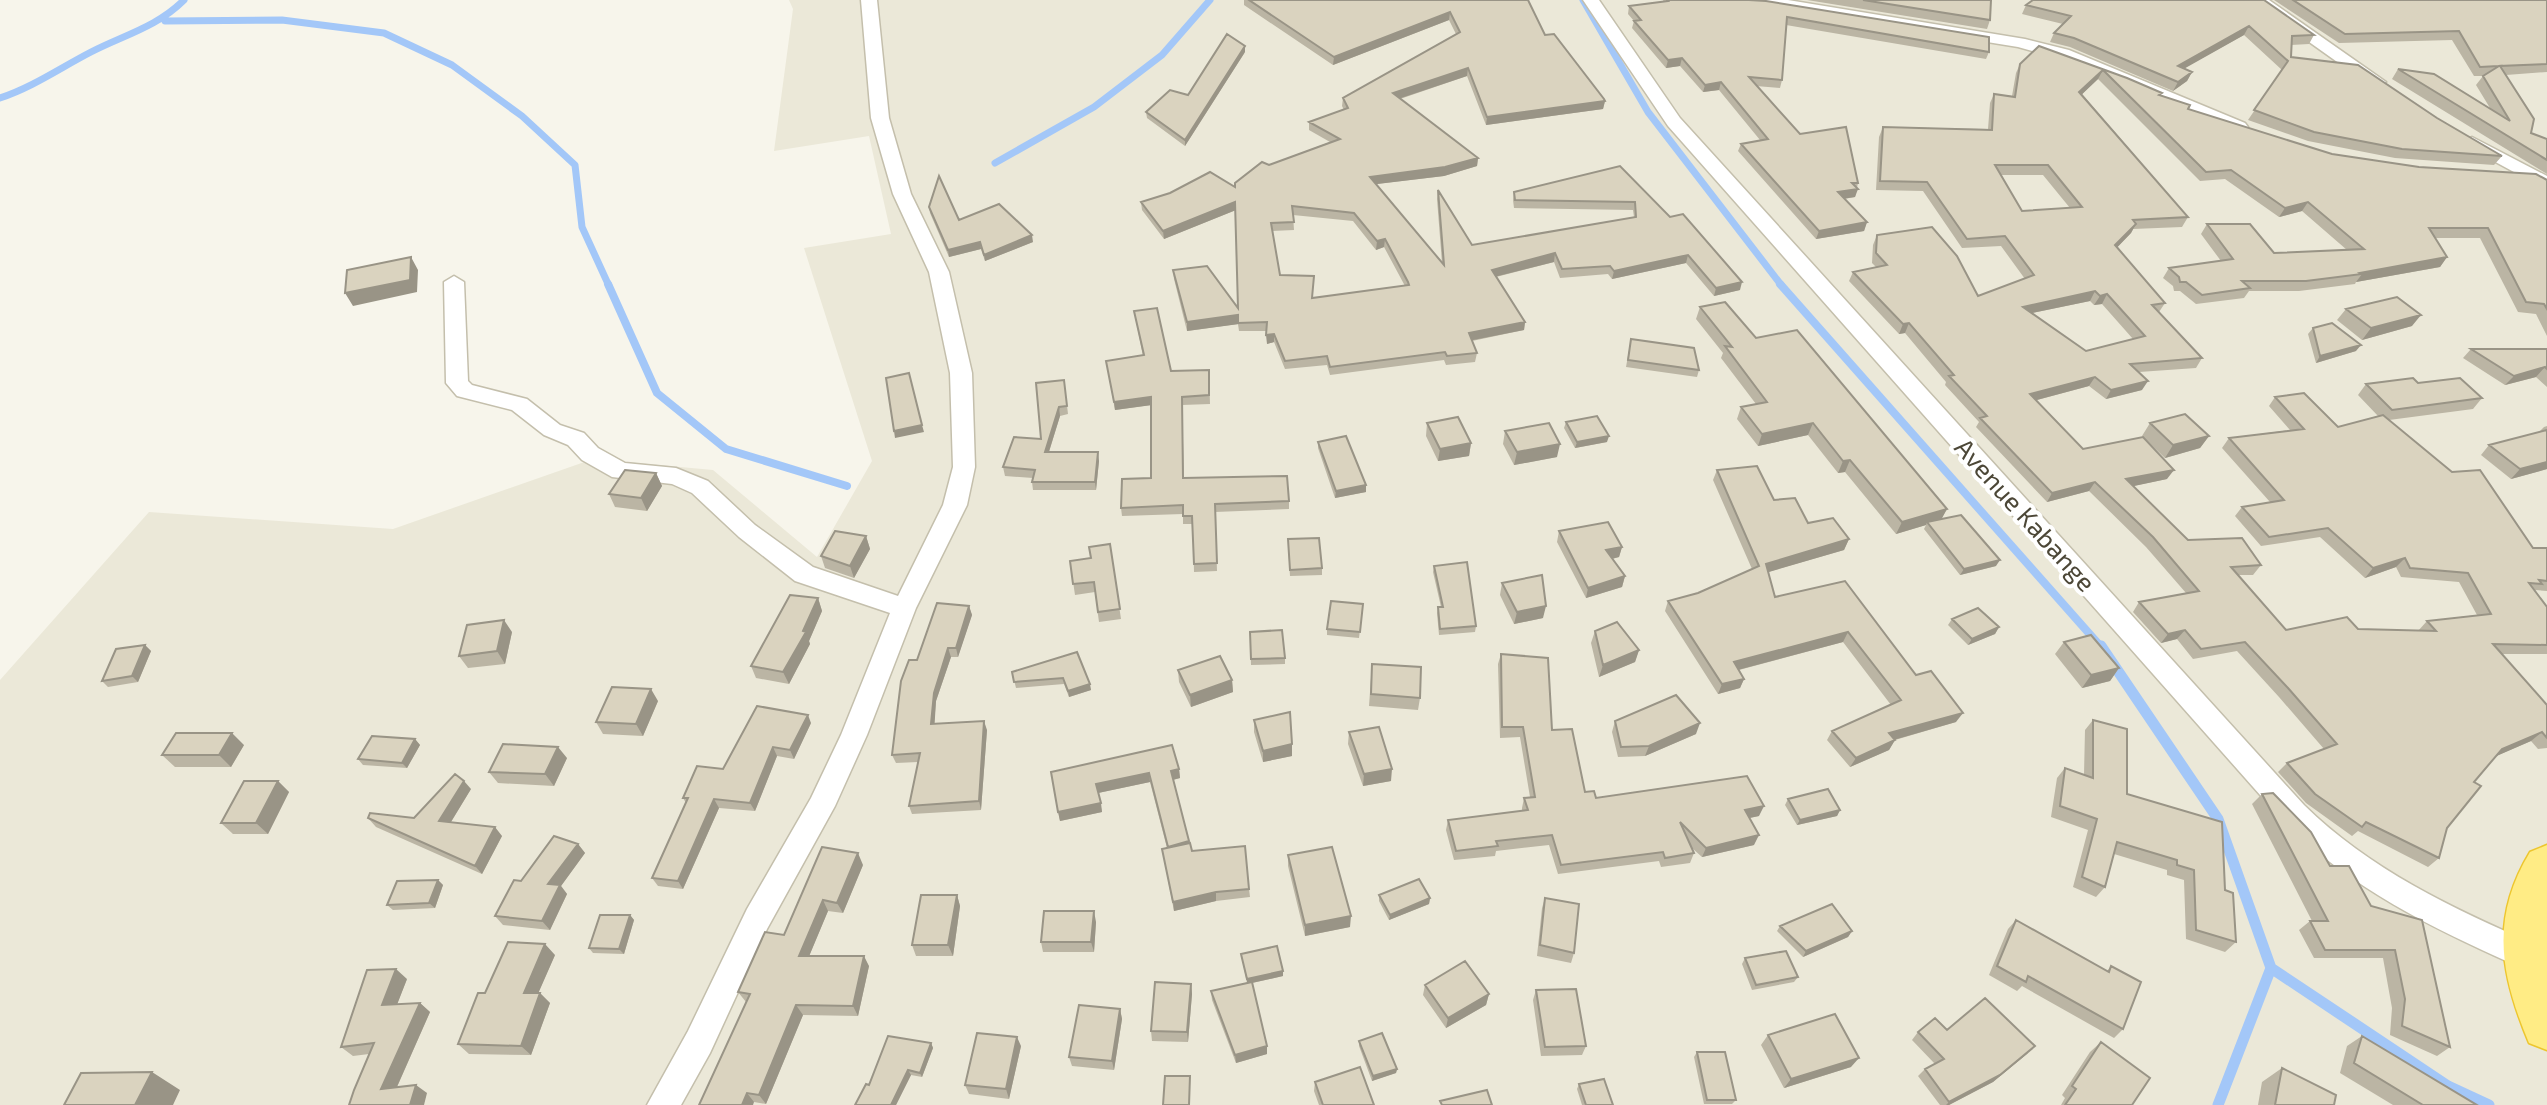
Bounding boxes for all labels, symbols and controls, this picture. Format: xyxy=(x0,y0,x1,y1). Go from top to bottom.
street label: Avenue Kabange xyxy=(1949,431,2103,597)

